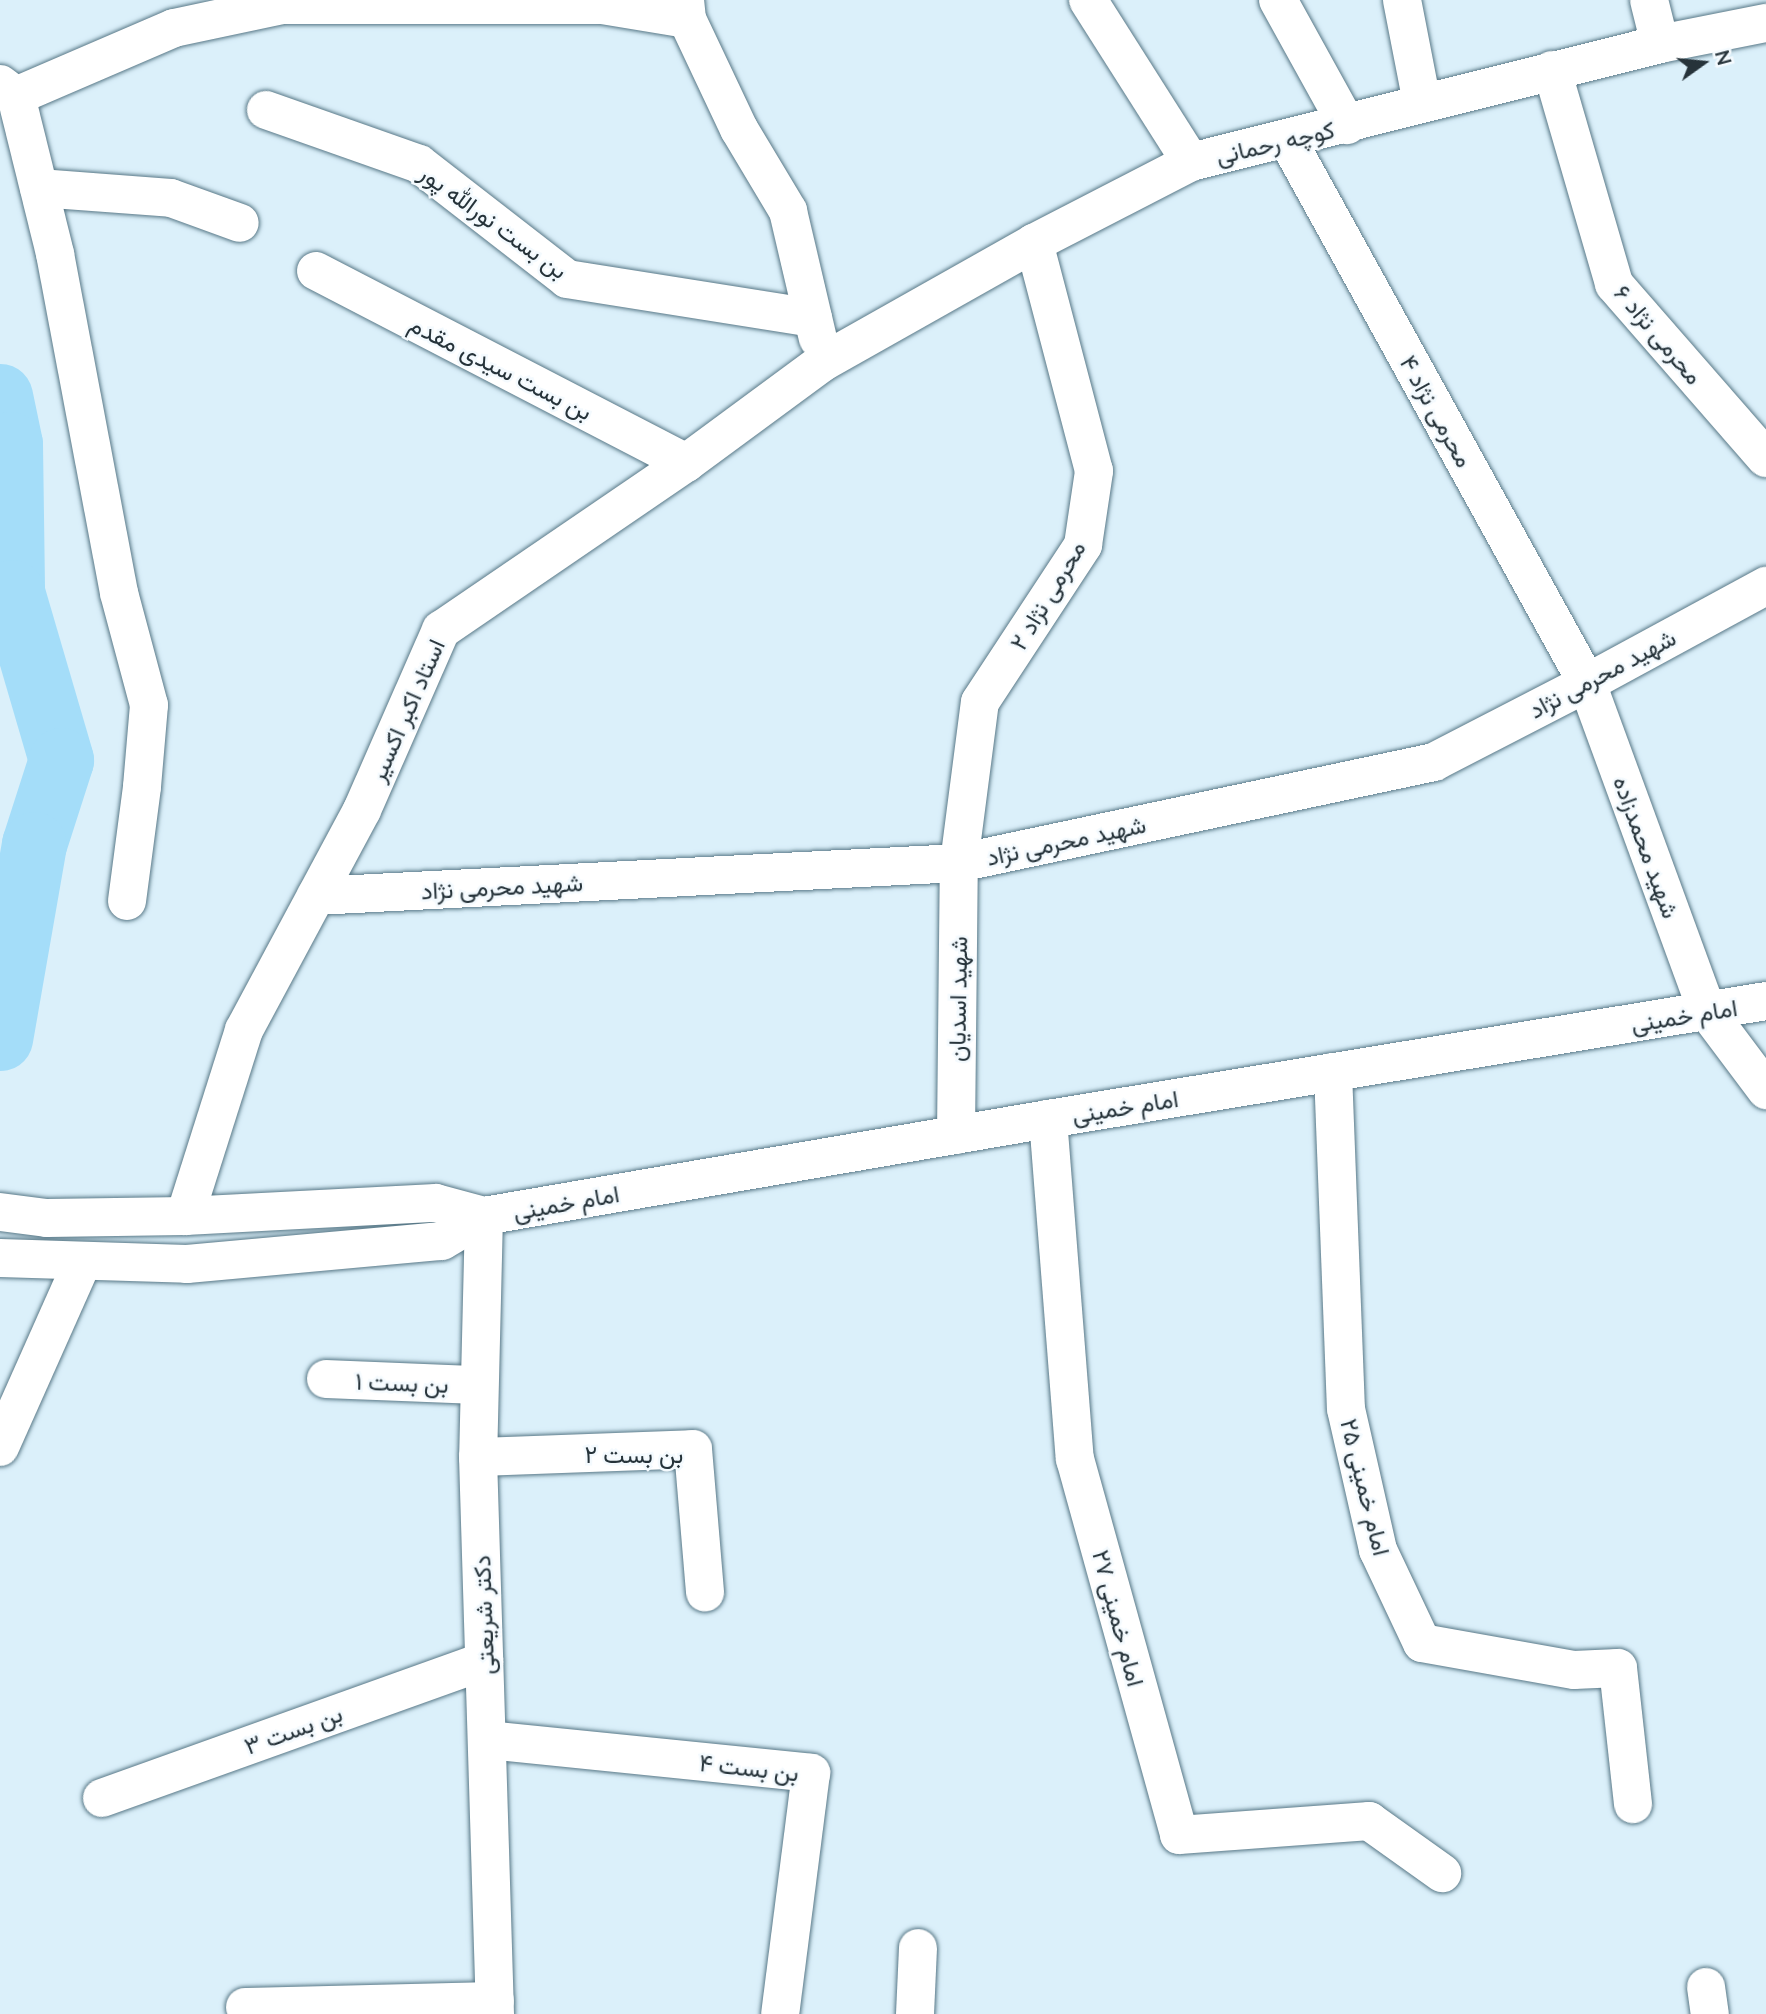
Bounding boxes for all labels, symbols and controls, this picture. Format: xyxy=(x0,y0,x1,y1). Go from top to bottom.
north arrow xyxy=(1668,28,1738,98)
text: N xyxy=(1711,47,1737,67)
street label: کوچه رحمانی xyxy=(1213,114,1337,170)
street label: بن بست نورالله پور xyxy=(414,158,574,284)
street label: محرمی نژاد ۶ xyxy=(1609,278,1709,390)
street label: بن بست سیدی مقدم xyxy=(405,308,597,426)
street label: محرمی نژاد ۴ xyxy=(1394,350,1480,472)
street label: محرمی نژاد ۲ xyxy=(1003,535,1091,655)
street label: شهید محرمی نژاد xyxy=(1524,622,1680,724)
street label: استاد اکبر اکسیر xyxy=(362,634,450,786)
street label: شهید محمدزاده xyxy=(1608,772,1686,922)
street label: شهید محرمی نژاد xyxy=(984,809,1148,871)
street label: شهید محرمی نژاد xyxy=(420,867,584,905)
street label: شهید اسدیان xyxy=(942,936,972,1062)
street label: امام خمینی xyxy=(1629,992,1739,1038)
street label: امام خمینی xyxy=(1070,1083,1180,1129)
street label: امام خمینی xyxy=(511,1179,621,1225)
street label: بن بست ۱ xyxy=(355,1366,449,1398)
street label: امام خمینی ۲۵ xyxy=(1335,1416,1397,1558)
street label: بن بست ۲ xyxy=(585,1440,683,1468)
street label: امام خمینی ۲۷ xyxy=(1087,1547,1151,1689)
street label: دکتر شریعتی xyxy=(467,1555,499,1675)
street label: بن بست ۳ xyxy=(240,1698,346,1760)
street label: بن بست ۴ xyxy=(698,1747,800,1787)

